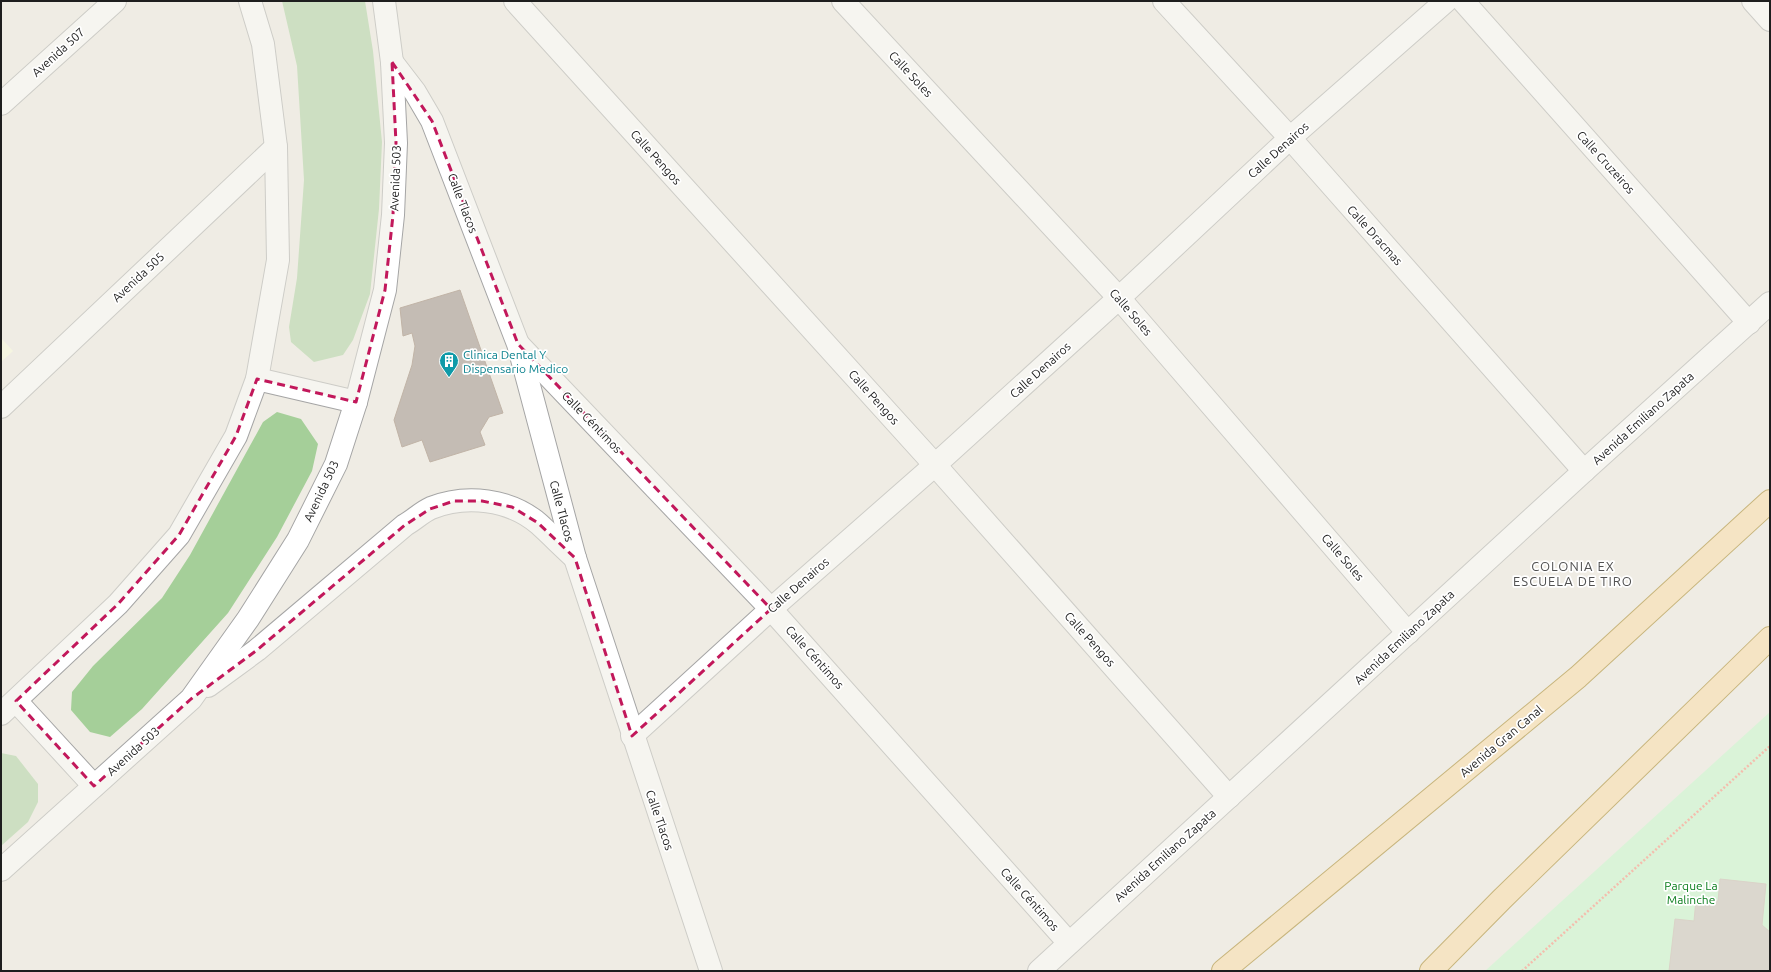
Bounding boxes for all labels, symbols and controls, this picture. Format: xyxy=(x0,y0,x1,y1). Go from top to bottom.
street label: Avenida 507 xyxy=(29,25,87,79)
street label: Calle Soles xyxy=(887,49,935,99)
street label: Calle Denairos xyxy=(1245,119,1311,181)
street label: Calle Pengos xyxy=(628,127,684,187)
street label: Calle Cruzeiros xyxy=(1575,128,1637,196)
street label: Avenida 503 xyxy=(387,145,403,211)
street label: Calle Tlacos xyxy=(446,171,480,235)
street label: Calle Dracmas xyxy=(1345,203,1405,267)
street label: Avenida 505 xyxy=(109,250,167,304)
street label: Calle Soles xyxy=(1107,286,1155,338)
street label: Calle Denairos xyxy=(1007,339,1073,401)
place label: Clinica Dental Y Dispensario Medico xyxy=(463,348,568,375)
building icon: Clinica Dental Y Dispensario Medico xyxy=(438,350,460,378)
street label: Calle Pengos xyxy=(846,367,902,427)
street label: Avenida Emiliano Zapata xyxy=(1590,369,1696,467)
street label: Calle Céntimos xyxy=(559,389,625,455)
street label: Avenida 503 xyxy=(301,458,341,524)
street label: Calle Tlacos xyxy=(548,479,576,543)
street label: Calle Soles xyxy=(1319,531,1367,583)
street label: Calle Denairos xyxy=(765,555,831,615)
district label: COLONIA EX ESCUELA DE TIRO xyxy=(1513,559,1633,588)
street label: Avenida Emiliano Zapata xyxy=(1351,587,1457,687)
street label: Calle Pengos xyxy=(1062,609,1118,669)
street label: Calle Céntimos xyxy=(783,623,847,691)
street label: Avenida Gran Canal xyxy=(1457,703,1545,779)
street label: Avenida 503 xyxy=(104,724,162,778)
street label: Calle Tlacos xyxy=(644,788,676,852)
street label: Avenida Emiliano Zapata xyxy=(1112,806,1218,904)
street label: Calle Céntimos xyxy=(998,865,1062,933)
park label: Parque La Malinche xyxy=(1664,879,1718,906)

